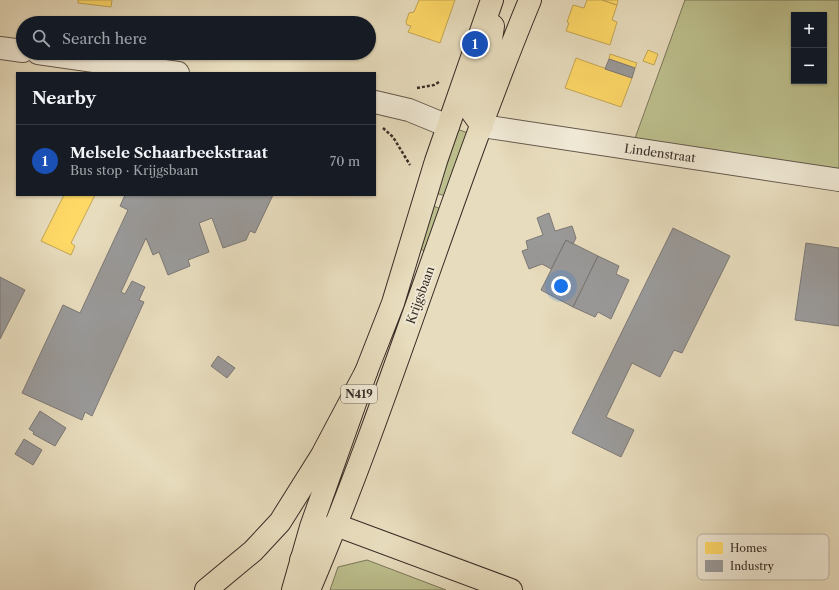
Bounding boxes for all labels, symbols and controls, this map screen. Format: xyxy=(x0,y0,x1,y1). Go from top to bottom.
map controls xyxy=(791,12,827,84)
button: + xyxy=(791,12,827,48)
search box xyxy=(16,16,376,60)
icon: search xyxy=(30,27,52,49)
text: Search here xyxy=(62,29,147,48)
pin: 1 xyxy=(462,29,488,59)
button: − xyxy=(791,48,827,84)
text: Nearby xyxy=(32,88,96,108)
street label: Lindenstraat xyxy=(623,141,697,166)
text: Melsele Schaarbeekstraat xyxy=(70,143,268,162)
text: 1 xyxy=(42,153,48,169)
text: 70 m xyxy=(330,153,360,169)
text: Bus stop · Krijgsbaan xyxy=(70,162,198,178)
street label: Krijgsbaan xyxy=(403,264,438,326)
your location xyxy=(551,276,571,296)
road number: N419 xyxy=(341,385,377,403)
legend xyxy=(697,534,829,580)
text: Homes xyxy=(730,541,767,555)
text: Industry xyxy=(730,559,775,573)

